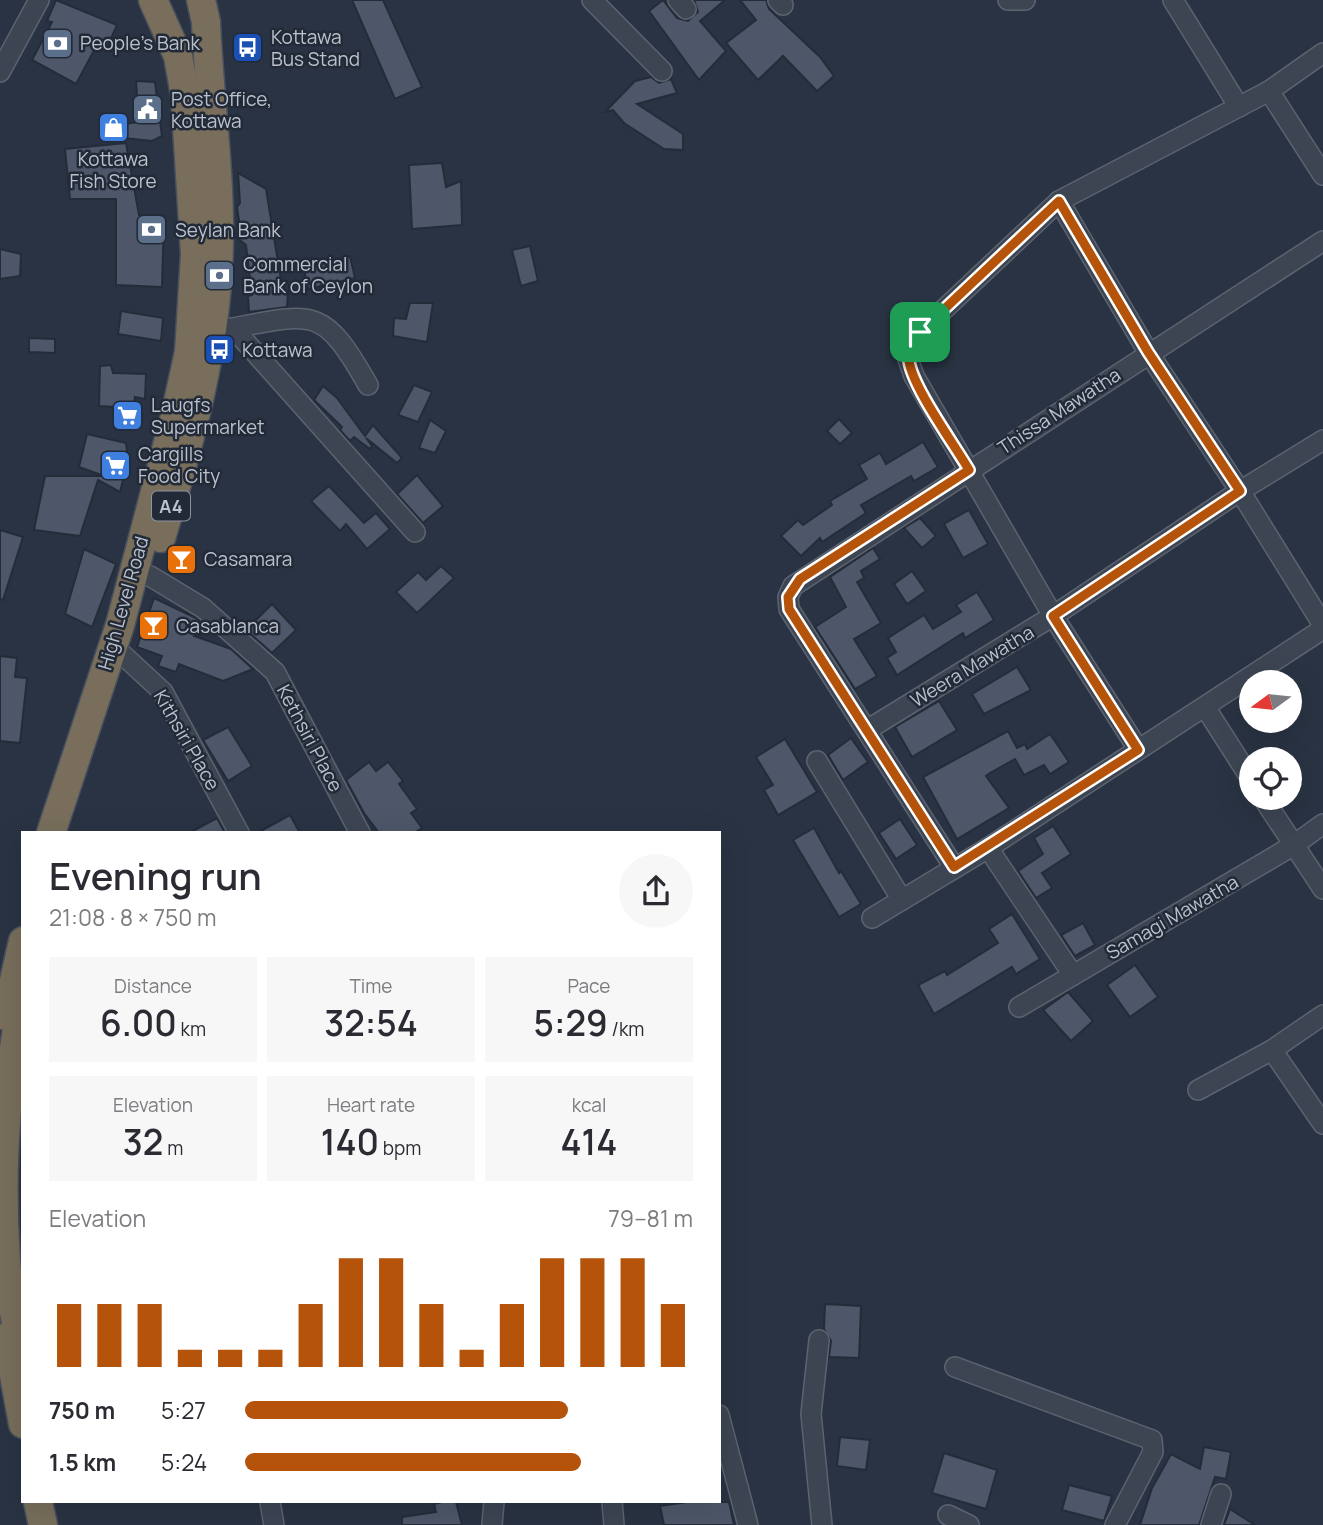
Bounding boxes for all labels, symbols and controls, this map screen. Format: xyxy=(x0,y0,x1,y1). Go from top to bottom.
place label: Kottawa Bus Stand xyxy=(271,24,360,72)
bank icon: People's Bank xyxy=(40,26,74,60)
place label: People's Bank xyxy=(80,30,200,56)
bus stop icon: Kottawa Bus Stand xyxy=(231,31,265,65)
place label: Post Office, Kottawa xyxy=(171,86,272,134)
public building icon: Post Office, Kottawa xyxy=(131,93,165,127)
shop icon: Kottawa Fish Store xyxy=(96,111,130,145)
place label: Kottawa Fish Store xyxy=(69,146,157,194)
bank icon: Seylan Bank xyxy=(135,213,169,247)
place label: Seylan Bank xyxy=(175,217,281,243)
place label: Commercial Bank of Ceylon xyxy=(243,251,373,299)
bank icon: Commercial Bank of Ceylon xyxy=(203,258,237,292)
pin xyxy=(890,302,950,362)
icon: arrive xyxy=(901,313,939,351)
bus stop icon: Kottawa xyxy=(202,333,236,367)
place label: Kottawa xyxy=(242,337,313,363)
street label: Thissa Mawatha xyxy=(993,362,1125,460)
place label: Laugfs Supermarket xyxy=(151,392,265,440)
supermarket icon: Laugfs Supermarket xyxy=(111,399,145,433)
place label: Cargills Food City xyxy=(138,441,220,489)
supermarket icon: Cargills Food City xyxy=(98,448,132,482)
road number: A4 xyxy=(152,492,190,520)
street label: High Level Road xyxy=(92,533,154,673)
bar icon: Casamara xyxy=(164,542,198,576)
place label: Casamara xyxy=(204,546,292,572)
bar icon: Casablanca xyxy=(136,609,170,643)
place label: Casablanca xyxy=(176,613,279,639)
street label: Weera Mawatha xyxy=(905,619,1039,713)
north arrow xyxy=(1239,670,1302,733)
map controls xyxy=(1239,670,1302,810)
street label: Kethsiri Place xyxy=(271,680,349,796)
street label: Kithsiri Place xyxy=(148,685,226,795)
button: locate xyxy=(1239,747,1302,810)
text: Evening run xyxy=(49,849,262,901)
button: share xyxy=(619,854,693,928)
street label: Samagi Mawatha xyxy=(1101,869,1243,965)
text: 21:08 · 8 × 750 m xyxy=(49,901,216,933)
text: Distance xyxy=(114,973,192,999)
text: Time xyxy=(350,973,392,999)
text: Pace xyxy=(568,973,610,999)
text: 6.00 xyxy=(100,999,177,1047)
text: 32:54 xyxy=(324,999,418,1047)
text: 5:29 xyxy=(534,999,608,1047)
text: km xyxy=(177,1016,206,1042)
text: /km xyxy=(608,1016,644,1042)
text: Elevation xyxy=(113,1092,193,1118)
text: Heart rate xyxy=(327,1092,415,1118)
text: kcal xyxy=(572,1092,606,1118)
text: 32 xyxy=(123,1118,163,1166)
text: 140 xyxy=(321,1118,379,1166)
text: 414 xyxy=(561,1118,617,1166)
text: m xyxy=(163,1135,183,1161)
text: bpm xyxy=(379,1135,421,1161)
text: Elevation xyxy=(49,1202,146,1234)
text: 79–81 m xyxy=(608,1202,693,1234)
text: 750 m xyxy=(49,1394,115,1426)
text: 5:27 xyxy=(161,1394,206,1426)
text: 1.5 km xyxy=(49,1446,116,1478)
text: 5:24 xyxy=(161,1446,207,1478)

